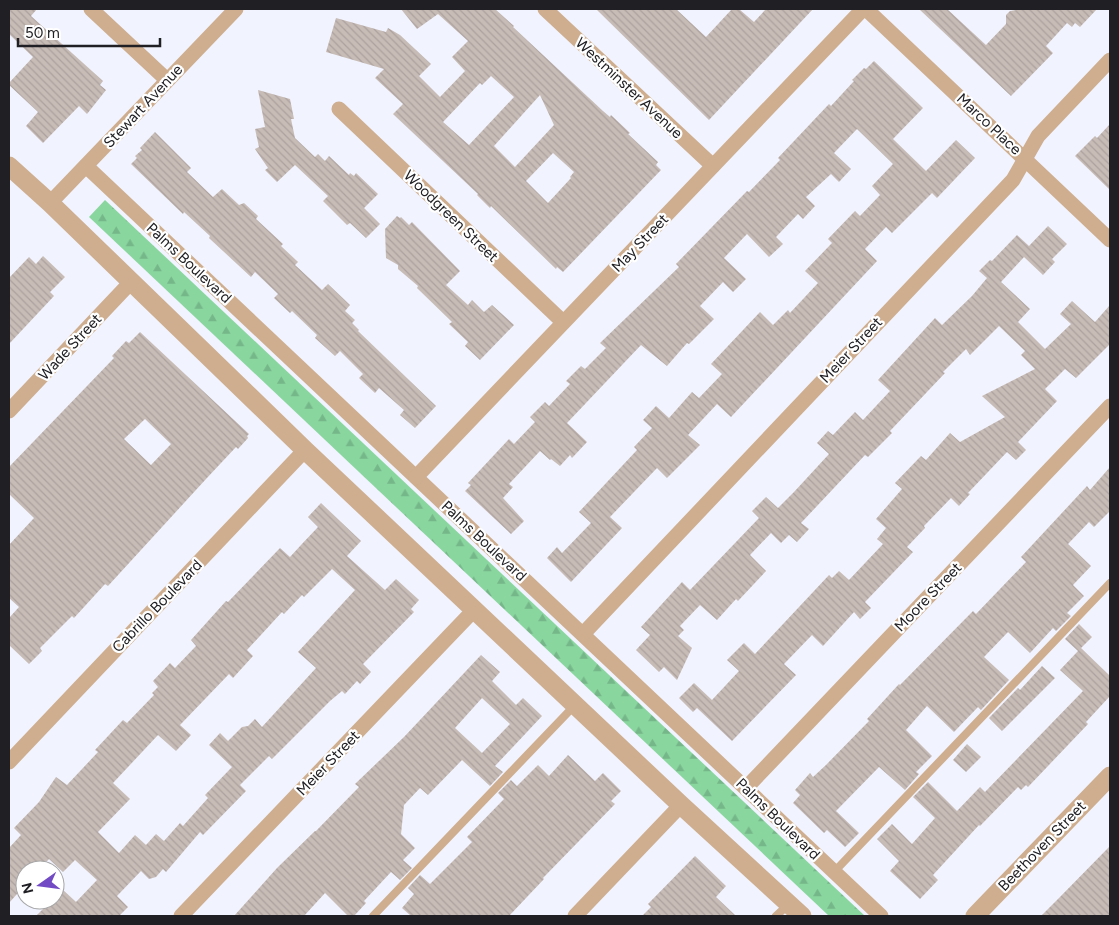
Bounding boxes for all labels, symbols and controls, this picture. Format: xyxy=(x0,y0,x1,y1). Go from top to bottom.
scale bar xyxy=(18,15,160,47)
text: 50 m xyxy=(25,24,60,42)
street label: Westminster Avenue xyxy=(572,34,686,142)
street label: Stewart Avenue xyxy=(100,61,186,151)
street label: Marco Place xyxy=(953,89,1025,159)
street label: Woodgreen Street xyxy=(400,166,502,266)
street label: May Street xyxy=(608,210,672,276)
street label: Palms Boulevard xyxy=(143,219,235,307)
street label: Wade Street xyxy=(35,310,105,384)
street label: Meier Street xyxy=(816,313,886,387)
street label: Palms Boulevard xyxy=(438,497,530,585)
street label: Cabrillo Boulevard xyxy=(108,556,206,656)
street label: Moore Street xyxy=(891,558,966,635)
street label: Meier Street xyxy=(293,727,364,799)
street label: Palms Boulevard xyxy=(732,774,824,864)
street label: Beethoven Street xyxy=(995,797,1090,895)
north arrow xyxy=(15,860,65,910)
text: N xyxy=(18,881,37,895)

